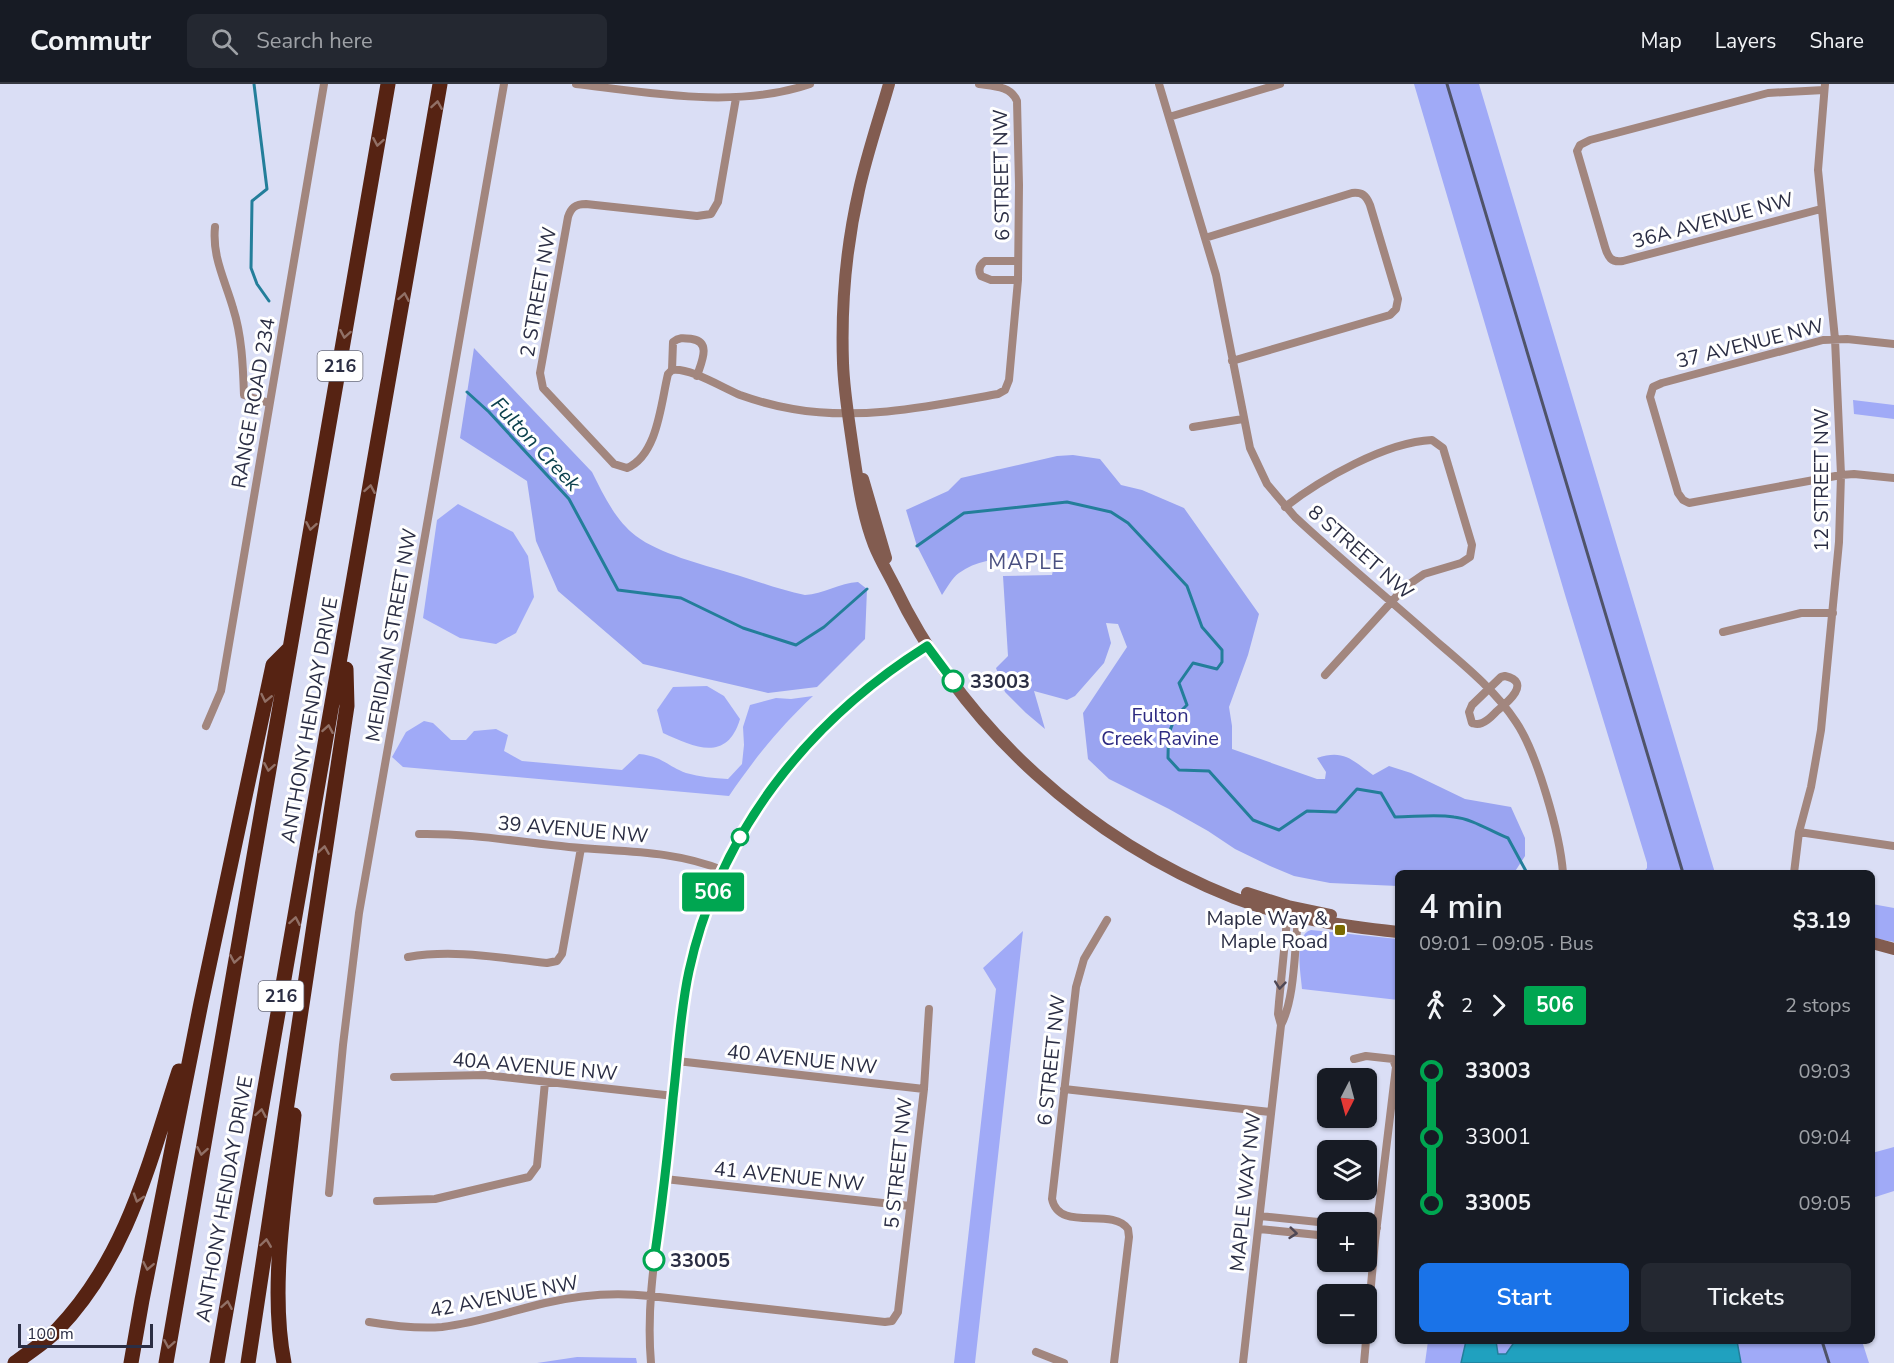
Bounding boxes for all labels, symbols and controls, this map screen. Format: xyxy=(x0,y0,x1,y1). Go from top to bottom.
search box xyxy=(187,14,607,68)
text: Commutr xyxy=(30,22,151,60)
icon: search xyxy=(208,25,241,58)
text: Search here xyxy=(256,26,373,56)
text: Map xyxy=(1640,27,1682,55)
text: Layers xyxy=(1715,27,1776,55)
text: Share xyxy=(1809,27,1864,55)
one-way arrow xyxy=(430,100,442,110)
street label: 6 STREET NW xyxy=(987,109,1016,241)
one-way arrow xyxy=(373,137,385,146)
street label: 36A AVENUE NW xyxy=(1630,186,1797,255)
street label: 2 STREET NW xyxy=(514,225,563,359)
one-way arrow xyxy=(397,293,410,303)
street label: 37 AVENUE NW xyxy=(1674,312,1827,375)
street label: RANGE ROAD 234 xyxy=(225,316,282,491)
one-way arrow xyxy=(340,329,352,339)
road number: 216 xyxy=(318,351,362,381)
water label: Fulton Creek xyxy=(485,391,587,498)
street label: 12 STREET NW xyxy=(1808,408,1835,552)
one-way arrow xyxy=(364,485,376,494)
street label: 8 STREET NW xyxy=(1302,499,1419,606)
one-way arrow xyxy=(306,521,318,531)
street label: MERIDIAN STREET NW xyxy=(359,526,424,744)
district label: MAPLE xyxy=(988,548,1066,576)
street label: ANTHONY HENDAY DRIVE xyxy=(275,595,344,845)
place label: 33003 xyxy=(970,668,1030,695)
marker: 33003 xyxy=(942,670,964,692)
one-way arrow xyxy=(260,693,273,703)
park label: Fulton Creek Ravine xyxy=(1101,702,1219,752)
one-way arrow xyxy=(322,725,334,734)
one-way arrow xyxy=(263,762,276,772)
street label: 39 AVENUE NW xyxy=(497,809,649,850)
unlabelled marker xyxy=(731,828,749,846)
one-way arrow xyxy=(318,845,330,855)
line badge: 506 xyxy=(678,872,748,912)
text: 506 xyxy=(694,878,732,906)
text: 4 min xyxy=(1419,885,1503,930)
place label: Maple Way & Maple Road xyxy=(1206,905,1328,955)
text: $3.19 xyxy=(1793,906,1851,936)
one-way arrow xyxy=(288,917,301,927)
marker: Maple Way & Maple Road xyxy=(1333,923,1347,937)
text: 09:01 – 09:05 · Bus xyxy=(1419,930,1594,957)
one-way arrow xyxy=(229,954,242,964)
road number: 216 xyxy=(258,981,304,1011)
one-way arrow xyxy=(1275,981,1287,990)
icon: walk xyxy=(1419,989,1452,1022)
icon: forward xyxy=(1482,989,1515,1022)
text: 506 xyxy=(1536,991,1574,1019)
text: 2 xyxy=(1461,992,1473,1019)
text: 2 stops xyxy=(1785,992,1851,1019)
street label: 6 STREET NW xyxy=(1031,993,1072,1127)
street label: 40 AVENUE NW xyxy=(725,1038,878,1081)
street label: 40A AVENUE NW xyxy=(451,1046,619,1087)
text: 33003 xyxy=(1465,1056,1531,1086)
text: 09:03 xyxy=(1798,1058,1851,1085)
north arrow xyxy=(1317,1068,1377,1128)
map controls xyxy=(1317,1068,1377,1344)
street label: ANTHONY HENDAY DRIVE xyxy=(190,1074,259,1324)
street label: 5 STREET NW xyxy=(878,1096,919,1230)
one-way arrow xyxy=(254,1109,267,1119)
street label: MAPLE WAY NW xyxy=(1224,1111,1267,1273)
text: 33001 xyxy=(1465,1122,1531,1152)
text: 09:04 xyxy=(1798,1124,1851,1151)
button: layers xyxy=(1317,1140,1377,1200)
one-way arrow xyxy=(196,1146,209,1156)
street label: 41 AVENUE NW xyxy=(712,1155,865,1198)
text: 33005 xyxy=(1465,1188,1531,1218)
text: 09:05 xyxy=(1798,1190,1851,1217)
one-way arrow xyxy=(132,1192,145,1203)
button: + xyxy=(1317,1212,1377,1272)
one-way arrow xyxy=(1289,1226,1298,1239)
one-way arrow xyxy=(259,1238,271,1247)
place label: 33005 xyxy=(670,1247,730,1274)
marker: 33005 xyxy=(643,1249,665,1271)
one-way arrow xyxy=(142,1260,155,1270)
button: Start xyxy=(1419,1263,1629,1332)
button: Tickets xyxy=(1641,1263,1851,1332)
street label: 42 AVENUE NW xyxy=(427,1269,581,1324)
button: − xyxy=(1317,1284,1377,1344)
one-way arrow xyxy=(220,1301,233,1311)
scale bar xyxy=(18,1321,153,1348)
text: 100 m xyxy=(27,1323,74,1345)
one-way arrow xyxy=(164,1339,176,1348)

